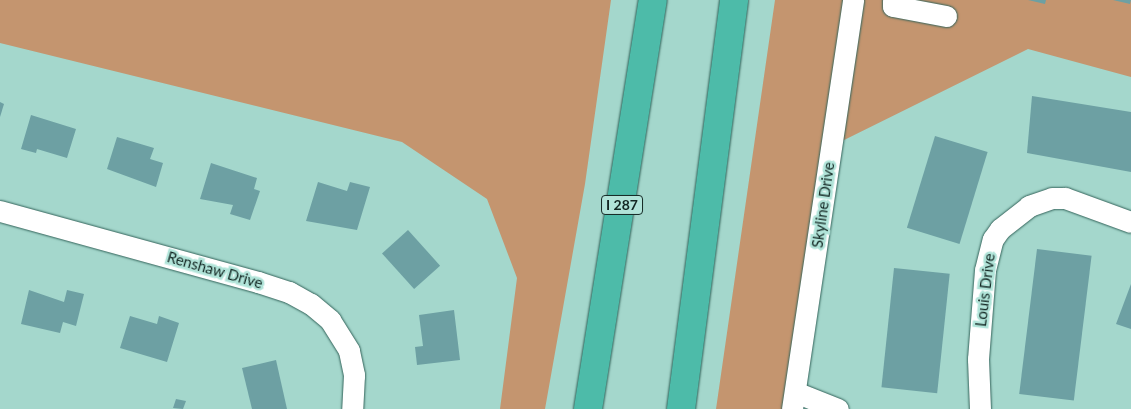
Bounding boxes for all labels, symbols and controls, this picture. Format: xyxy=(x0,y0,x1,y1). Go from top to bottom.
street label: Skyline Drive xyxy=(808,161,838,249)
road number: I 287 xyxy=(601,194,643,216)
street label: Renshaw Drive xyxy=(165,248,265,292)
street label: Louis Drive xyxy=(972,252,998,328)

